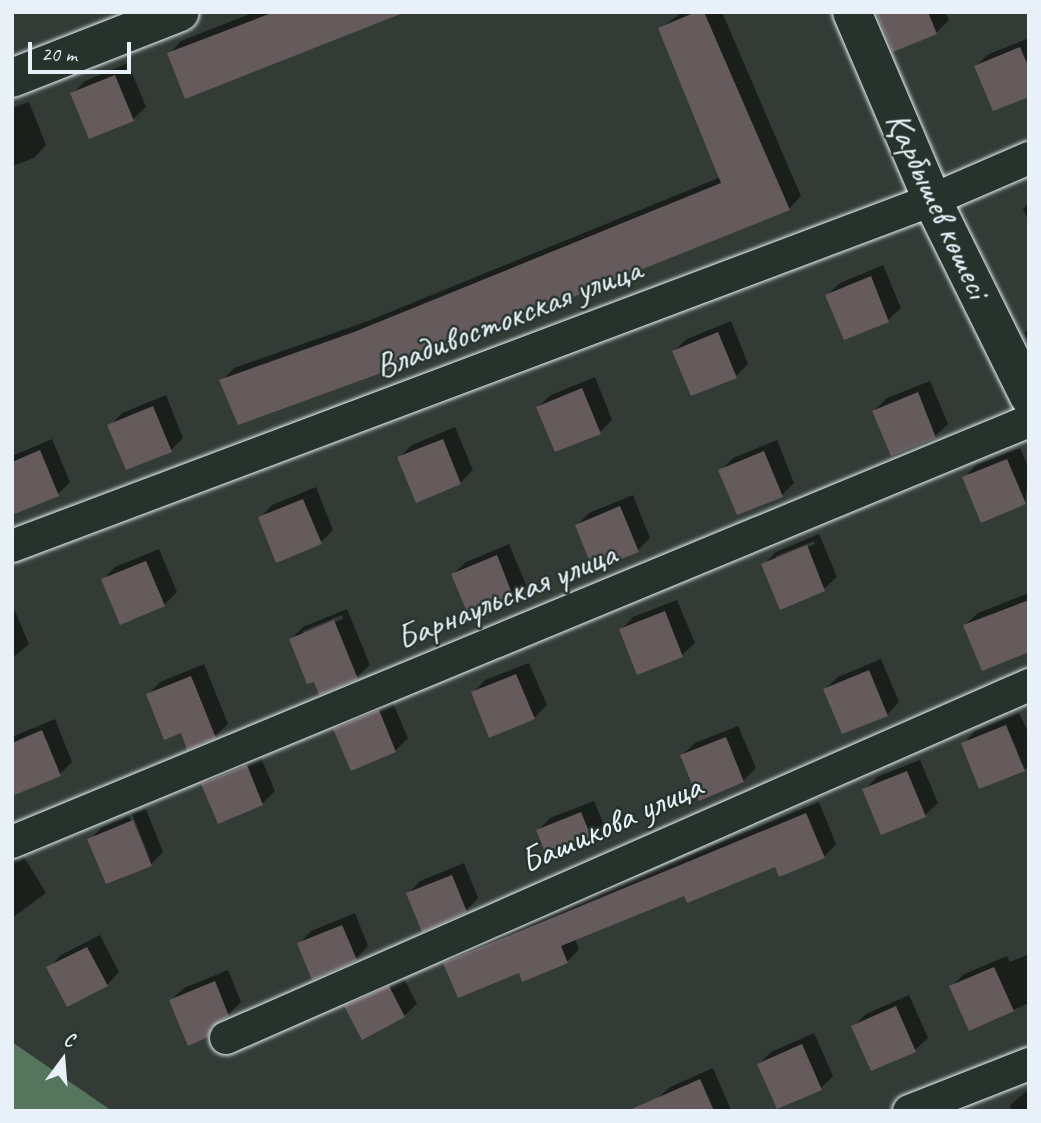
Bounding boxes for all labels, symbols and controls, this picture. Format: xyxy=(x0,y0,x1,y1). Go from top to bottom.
scale bar xyxy=(32,28,135,72)
text: 20 m xyxy=(41,41,77,67)
street label: Қарбышев көшесі xyxy=(877,105,999,305)
street label: Владивостокская улица xyxy=(369,248,647,388)
street label: Барнаульская улица xyxy=(389,532,623,660)
street label: Башикова улица xyxy=(513,765,709,883)
north arrow xyxy=(28,1025,98,1095)
text: С xyxy=(61,1027,77,1053)

